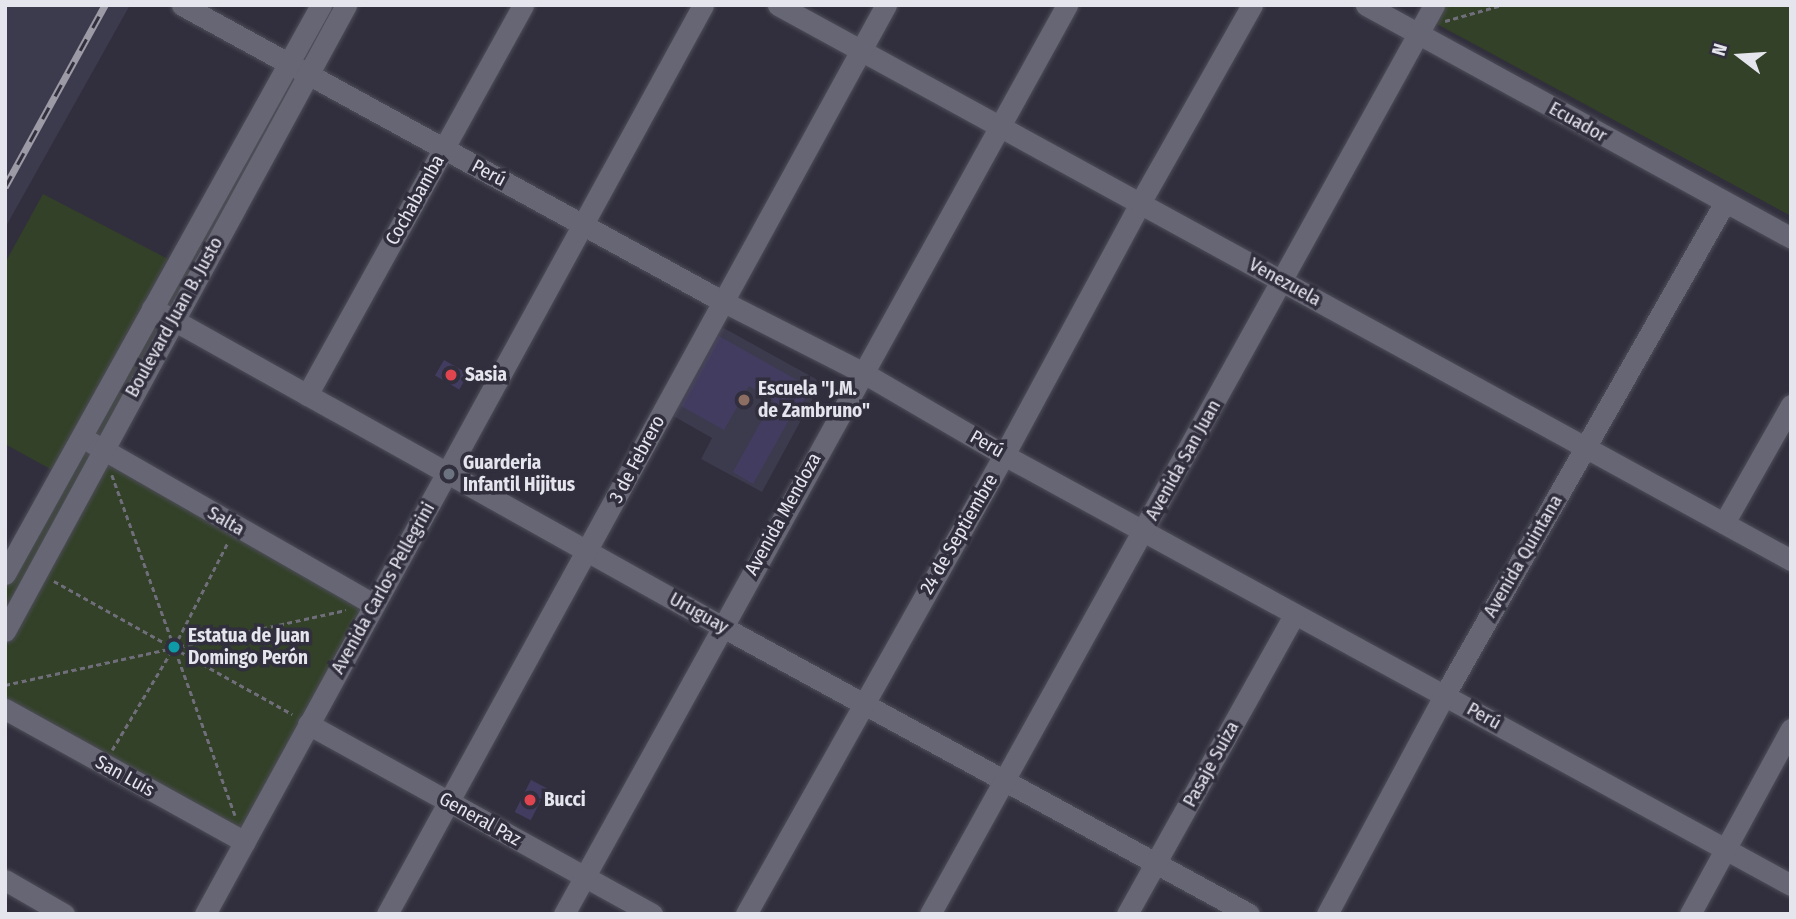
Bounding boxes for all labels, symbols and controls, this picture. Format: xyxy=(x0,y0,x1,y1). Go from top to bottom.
north arrow xyxy=(1705,21,1775,91)
text: N xyxy=(1707,41,1732,59)
street label: Ecuador xyxy=(1545,97,1611,147)
street label: Cochabamba xyxy=(381,151,449,249)
street label: Perú xyxy=(468,155,510,191)
street label: Boulevard Juan B. Justo xyxy=(120,233,228,401)
street label: Venezuela xyxy=(1245,253,1325,311)
place label: Sasia xyxy=(465,364,507,386)
marker: Sasia xyxy=(443,367,459,383)
place label: Escuela "J.M. de Zambruno" xyxy=(758,378,870,422)
marker: Escuela "J.M. de Zambruno" xyxy=(736,392,752,408)
street label: Avenida San Juan xyxy=(1141,396,1225,524)
street label: 3 de Febrero xyxy=(604,411,670,507)
street label: Perú xyxy=(966,425,1008,463)
street label: Avenida Mendoza xyxy=(740,449,826,579)
place label: Guarderia Infantil Hijitus xyxy=(463,452,575,496)
marker: Guarderia Infantil Hijitus xyxy=(441,466,457,482)
street label: 24 de Septiembre xyxy=(915,470,1003,598)
street label: Avenida Quintana xyxy=(1479,491,1567,621)
street label: Avenida Carlos Pellegrini xyxy=(326,498,440,678)
street label: Salta xyxy=(203,501,249,541)
street label: Uruguay xyxy=(666,588,732,638)
place label: Estatua de Juan Domingo Perón xyxy=(188,625,310,669)
marker: Estatua de Juan Domingo Perón xyxy=(166,639,182,655)
street label: Perú xyxy=(1463,697,1505,735)
street label: Pasaje Suiza xyxy=(1178,717,1244,811)
street label: San Luis xyxy=(91,750,159,802)
street label: General Paz xyxy=(435,787,525,851)
place label: Bucci xyxy=(544,789,586,811)
marker: Bucci xyxy=(522,792,538,808)

